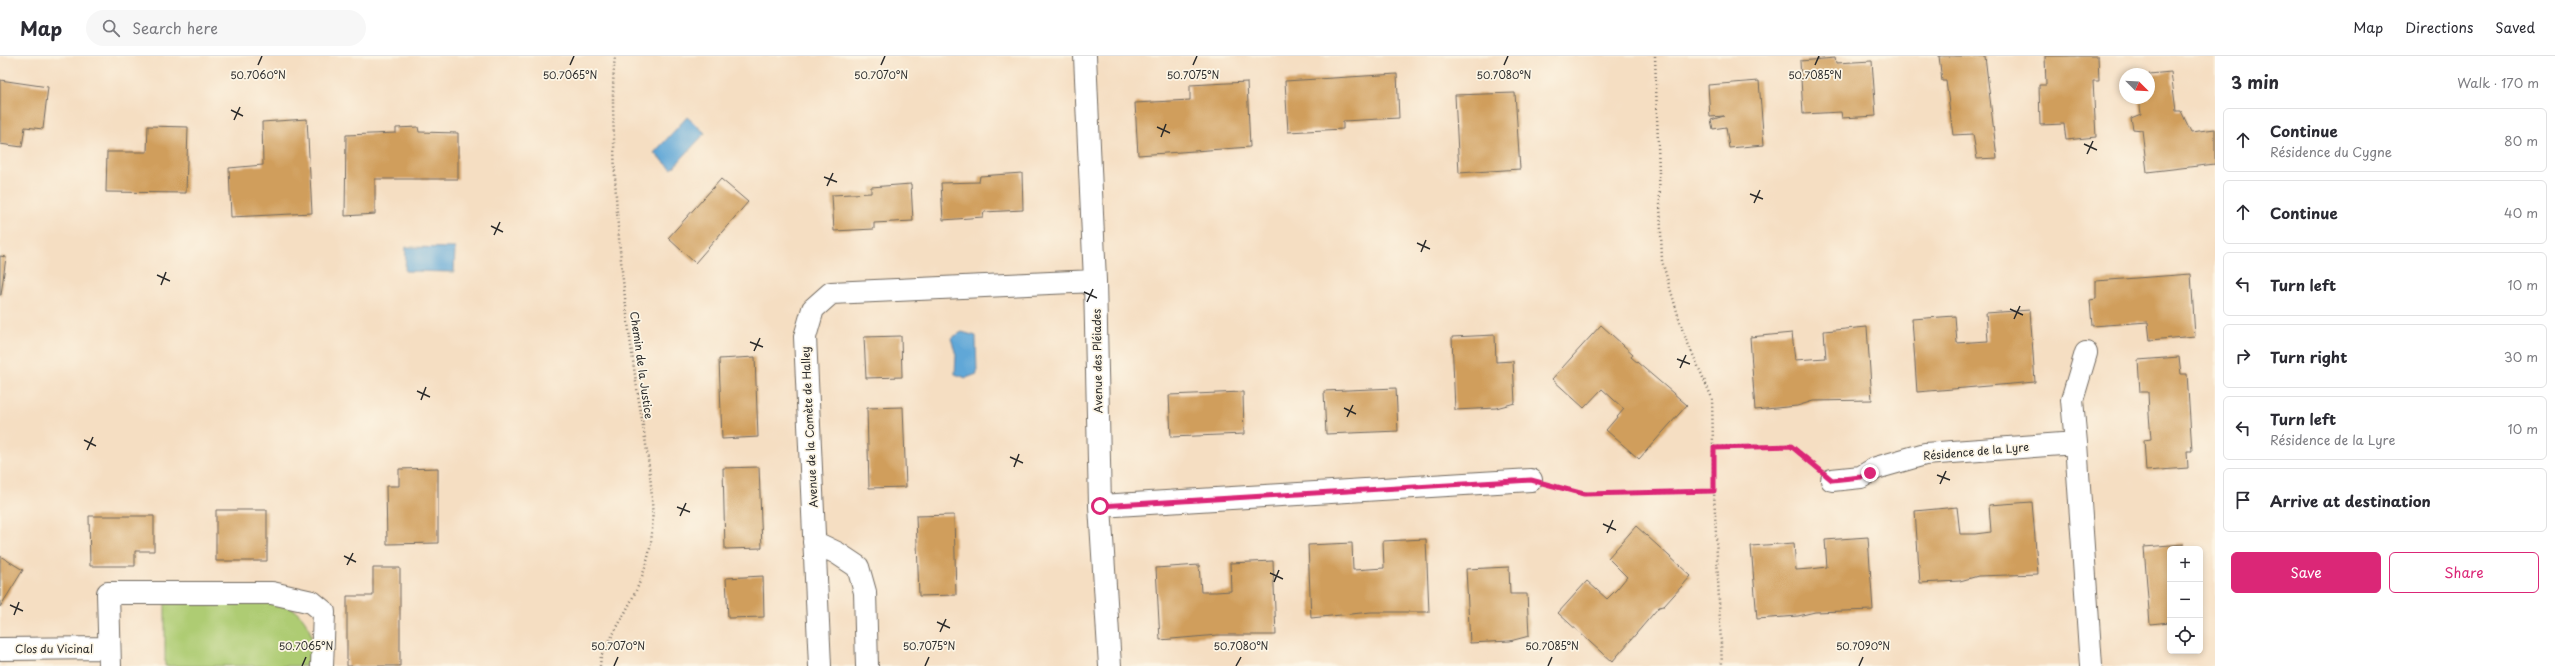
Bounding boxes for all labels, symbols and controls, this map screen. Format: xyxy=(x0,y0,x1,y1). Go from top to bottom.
search box xyxy=(86,10,366,46)
text: Map xyxy=(20,14,62,42)
text: Search here xyxy=(132,16,218,39)
icon: search xyxy=(100,17,122,39)
text: Map xyxy=(2353,17,2383,38)
text: Directions xyxy=(2405,17,2473,38)
text: Saved xyxy=(2495,17,2535,38)
text: 50.7060°N xyxy=(230,67,286,82)
text: 50.7065°N xyxy=(543,67,597,82)
text: 50.7070°N xyxy=(854,67,908,82)
text: 50.7075°N xyxy=(1167,67,1219,82)
text: 50.7080°N xyxy=(1477,67,1532,82)
text: 50.7085°N xyxy=(1788,67,1842,82)
north arrow xyxy=(2119,68,2155,104)
text: 3 min xyxy=(2231,69,2279,95)
text: Walk · 170 m xyxy=(2457,73,2539,92)
text: Continue xyxy=(2270,119,2338,142)
icon: ahead xyxy=(2232,129,2254,151)
text: 80 m xyxy=(2504,131,2538,150)
text: Résidence du Cygne xyxy=(2270,142,2392,161)
icon: ahead xyxy=(2232,201,2254,223)
text: Continue xyxy=(2270,201,2338,224)
text: 40 m xyxy=(2504,203,2538,222)
icon: left xyxy=(2232,273,2254,295)
text: Turn left xyxy=(2270,273,2336,296)
text: 10 m xyxy=(2508,275,2538,294)
street label: Avenue des Pléiades xyxy=(1088,309,1106,413)
street label: Chemin de la Justice xyxy=(626,310,658,420)
icon: right xyxy=(2232,345,2254,367)
text: Turn right xyxy=(2270,345,2347,368)
street label: Avenue de la Comète de Halley xyxy=(796,346,822,508)
text: 30 m xyxy=(2504,347,2538,366)
text: Turn left xyxy=(2270,407,2336,430)
icon: left xyxy=(2232,417,2254,439)
text: 10 m xyxy=(2508,419,2538,438)
text: Résidence de la Lyre xyxy=(2270,430,2395,449)
street label: Résidence de la Lyre xyxy=(1922,438,2030,464)
route end xyxy=(1861,464,1879,482)
icon: arrive xyxy=(2232,489,2254,511)
text: Arrive at destination xyxy=(2270,489,2431,512)
route start xyxy=(1091,497,1109,515)
map controls xyxy=(2167,546,2203,654)
button: + xyxy=(2167,546,2203,582)
button: Save xyxy=(2231,552,2381,593)
button: Share xyxy=(2389,552,2539,593)
button: − xyxy=(2167,582,2203,618)
button: locate xyxy=(2167,618,2203,654)
text: 50.7065°N xyxy=(279,638,333,653)
text: 50.7070°N xyxy=(591,638,645,653)
text: 50.7075°N xyxy=(903,638,955,653)
text: 50.7080°N xyxy=(1214,638,1269,653)
text: 50.7085°N xyxy=(1525,638,1579,653)
text: 50.7090°N xyxy=(1836,638,1890,653)
street label: Clos du Vicinal xyxy=(15,640,93,657)

